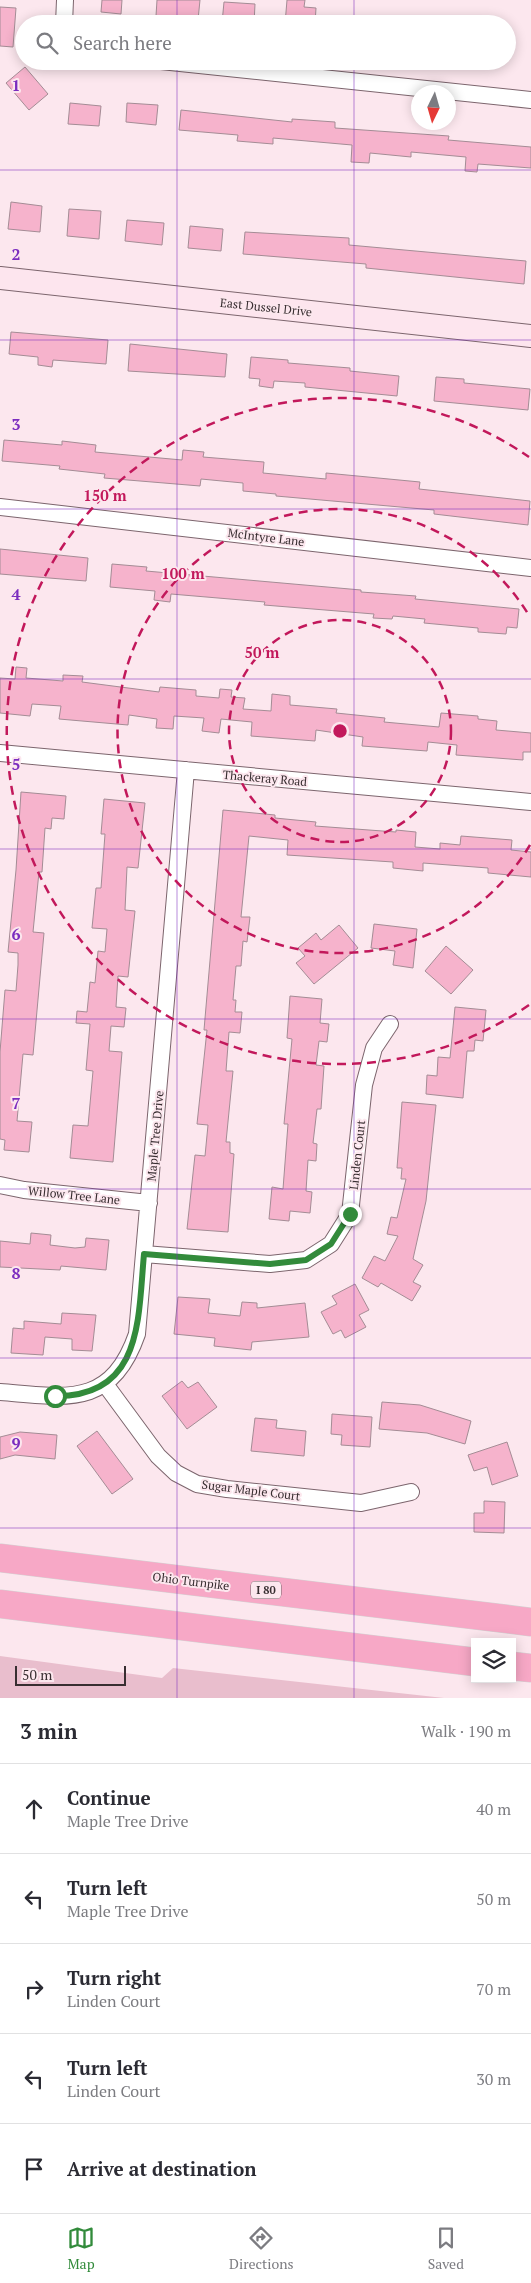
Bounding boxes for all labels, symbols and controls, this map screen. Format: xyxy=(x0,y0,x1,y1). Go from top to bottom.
search box xyxy=(15,15,516,70)
icon: search xyxy=(33,29,61,57)
text: Search here xyxy=(73,30,172,55)
text: 1 xyxy=(11,74,21,96)
north arrow xyxy=(411,85,456,130)
text: 2 xyxy=(11,243,21,265)
street label: East Dussel Drive xyxy=(219,295,313,319)
text: 3 xyxy=(11,413,21,435)
text: 150 m xyxy=(83,485,127,505)
street label: McIntyre Lane xyxy=(227,525,305,549)
text: 100 m xyxy=(161,563,205,583)
text: 4 xyxy=(11,583,21,605)
text: 50 m xyxy=(245,642,280,662)
centre of rings xyxy=(331,722,349,740)
text: 5 xyxy=(11,753,21,775)
street label: Thackeray Road xyxy=(222,767,308,789)
text: 6 xyxy=(11,923,21,945)
street label: Maple Tree Drive xyxy=(144,1090,166,1182)
text: 7 xyxy=(11,1092,21,1114)
street label: Linden Court xyxy=(346,1119,368,1191)
street label: Willow Tree Lane xyxy=(27,1183,121,1207)
route end xyxy=(339,1203,362,1226)
text: 8 xyxy=(11,1262,21,1284)
route start xyxy=(44,1385,67,1408)
text: 9 xyxy=(11,1432,21,1454)
street label: Sugar Maple Court xyxy=(201,1477,302,1504)
street label: Ohio Turnpike xyxy=(152,1569,230,1593)
road number: I 80 xyxy=(251,1582,281,1598)
map controls xyxy=(471,1638,516,1683)
button: layers xyxy=(471,1638,516,1683)
scale bar xyxy=(15,1663,126,1686)
text: 50 m xyxy=(22,1665,52,1684)
text: 3 min xyxy=(20,1717,77,1745)
text: Walk · 190 m xyxy=(421,1720,511,1742)
text: Continue xyxy=(67,1785,151,1810)
icon: ahead xyxy=(20,1795,48,1823)
text: 40 m xyxy=(476,1798,511,1820)
text: Maple Tree Drive xyxy=(67,1810,188,1832)
text: Turn left xyxy=(67,1875,148,1900)
icon: left xyxy=(20,1885,48,1913)
text: 50 m xyxy=(476,1888,511,1910)
text: Maple Tree Drive xyxy=(67,1900,188,1922)
text: Turn right xyxy=(67,1965,161,1990)
icon: right xyxy=(20,1975,48,2003)
text: 70 m xyxy=(476,1978,511,2000)
text: Linden Court xyxy=(67,1990,160,2012)
text: Turn left xyxy=(67,2055,148,2080)
icon: left xyxy=(20,2065,48,2093)
text: 30 m xyxy=(476,2068,511,2090)
text: Linden Court xyxy=(67,2080,160,2102)
icon: arrive xyxy=(20,2155,48,2183)
text: Arrive at destination xyxy=(67,2156,256,2181)
tab: Map xyxy=(67,2224,95,2273)
tab: Directions xyxy=(229,2224,294,2273)
tab: Saved xyxy=(428,2224,464,2273)

